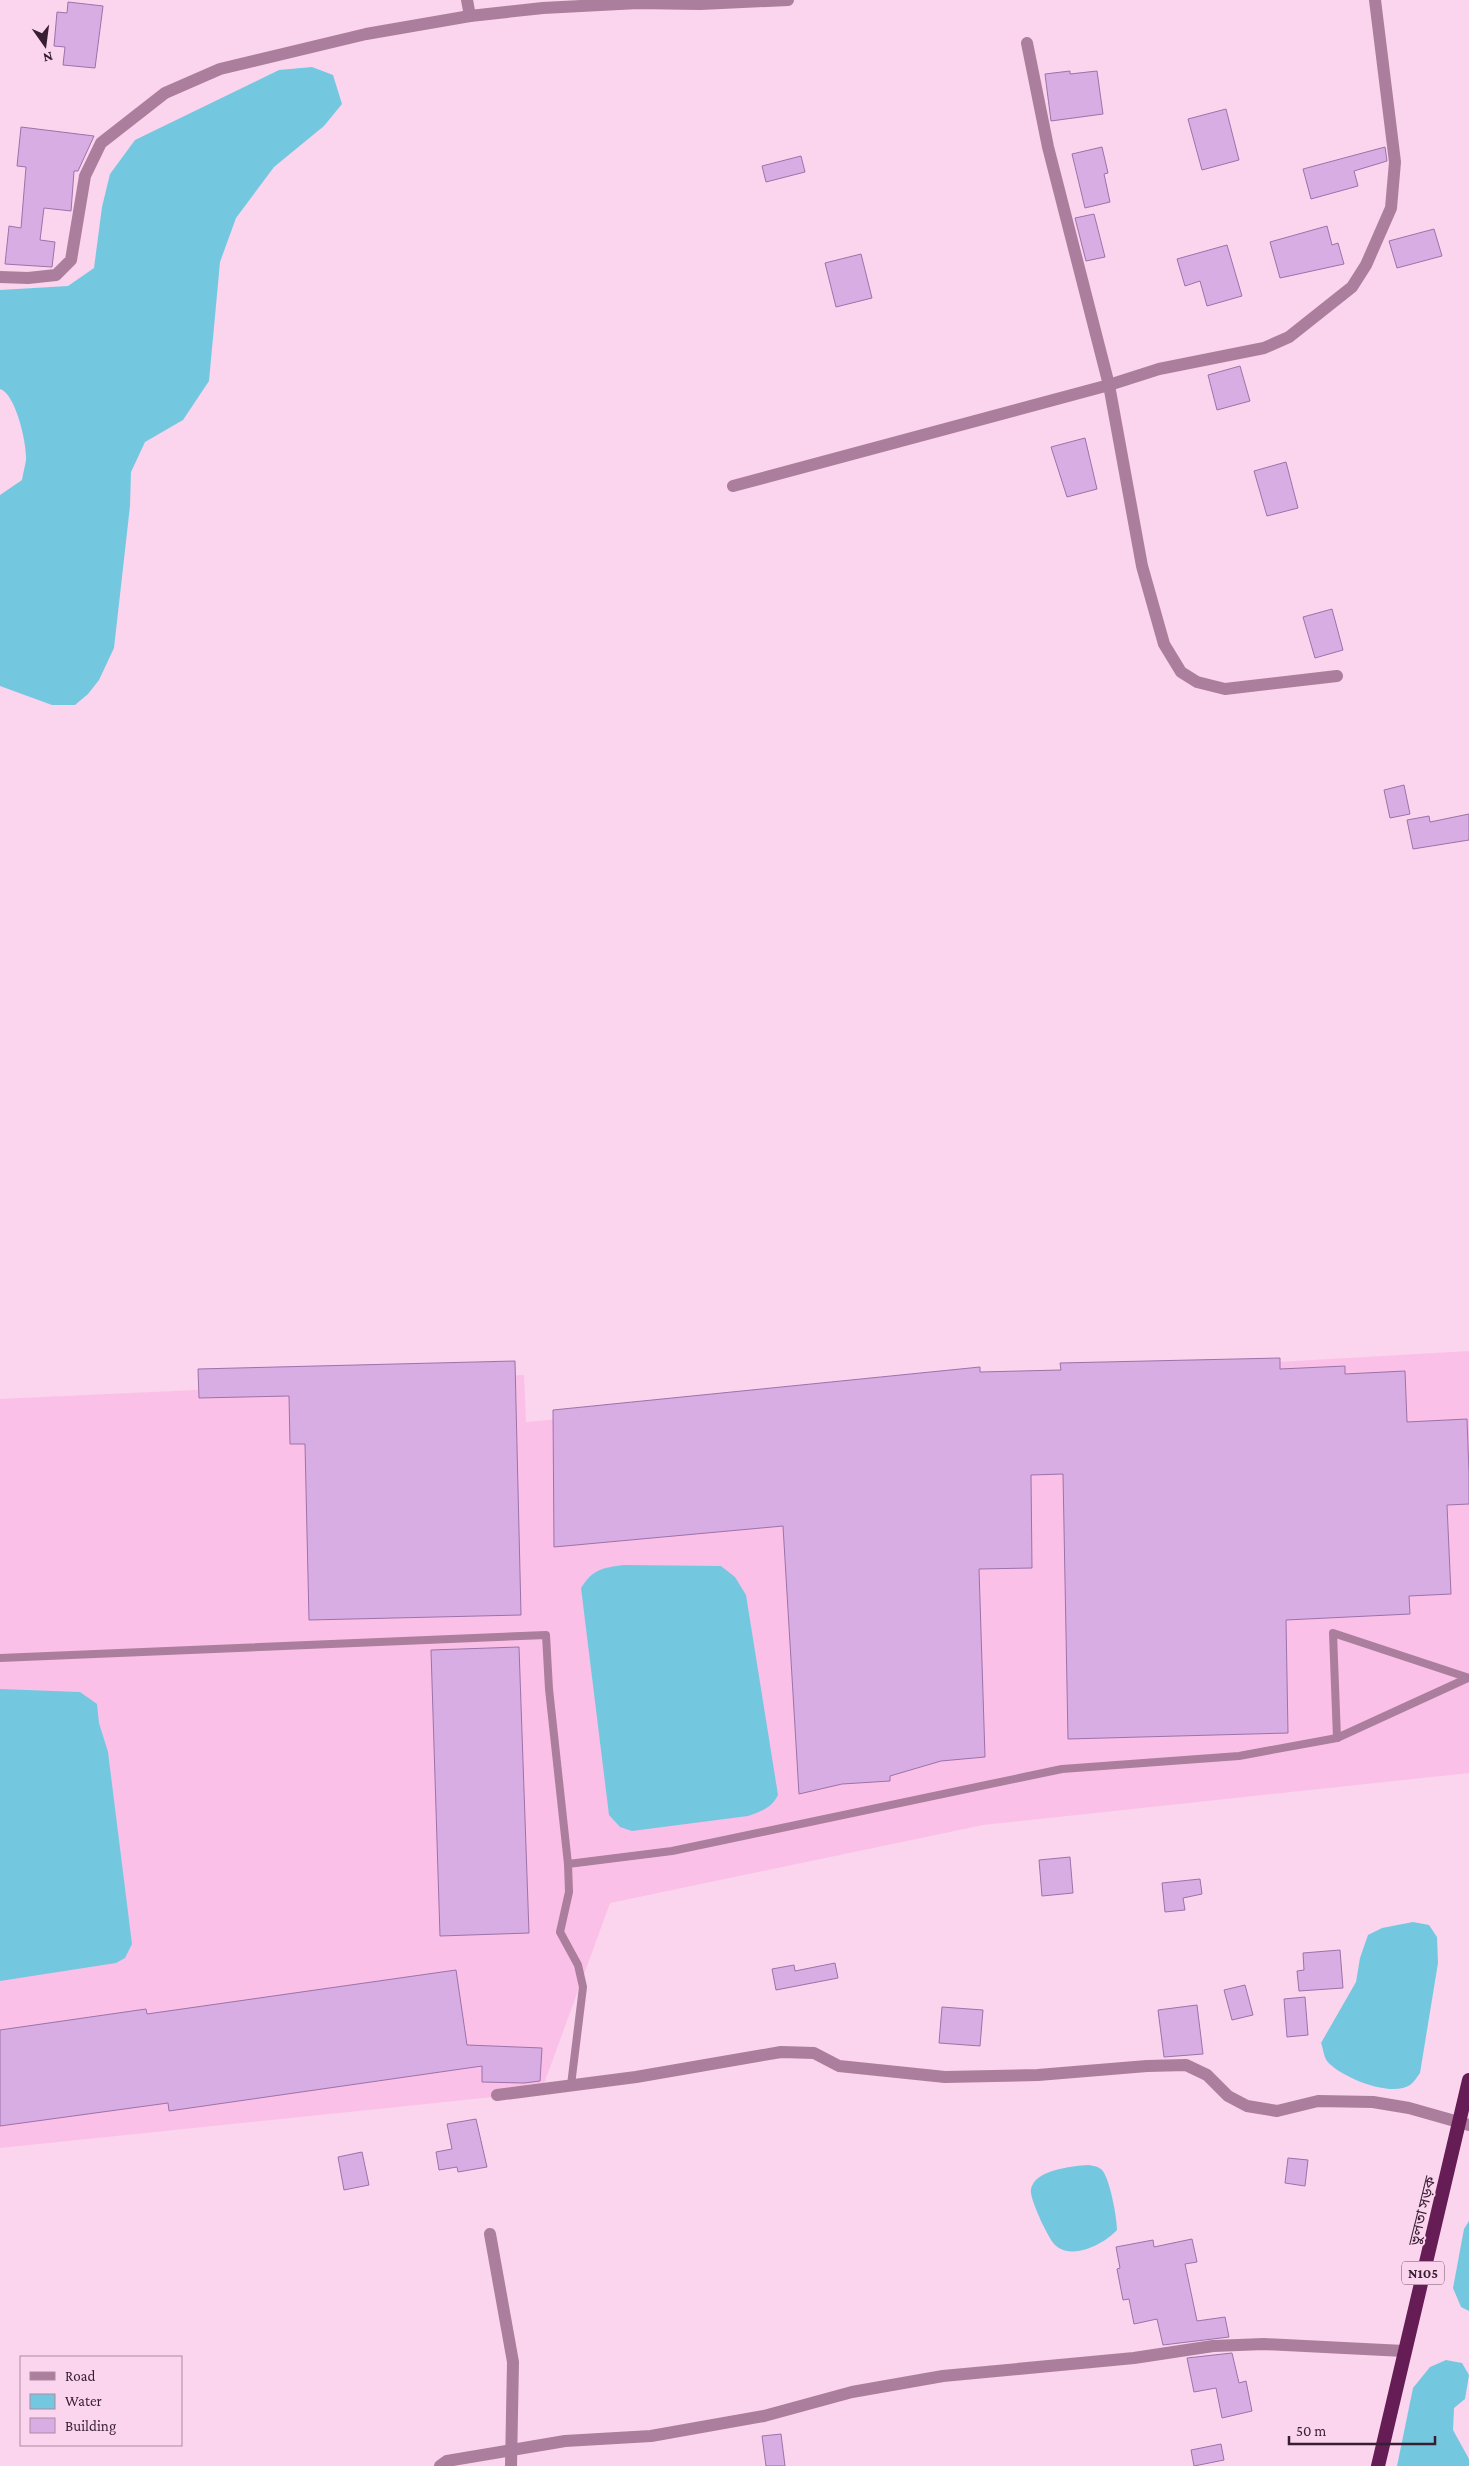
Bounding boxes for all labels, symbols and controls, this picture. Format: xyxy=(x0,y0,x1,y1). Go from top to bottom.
north arrow xyxy=(20,20,70,70)
text: N xyxy=(41,49,55,67)
street label: ভুলতা সড়ক xyxy=(1405,2174,1440,2249)
road number: N105 xyxy=(1402,2262,1444,2284)
legend xyxy=(20,2356,182,2446)
text: Road xyxy=(65,2368,96,2384)
text: Water xyxy=(65,2393,102,2409)
scale bar xyxy=(1289,2414,1435,2446)
text: Building xyxy=(65,2418,116,2435)
text: 50 m xyxy=(1296,2423,1326,2439)

